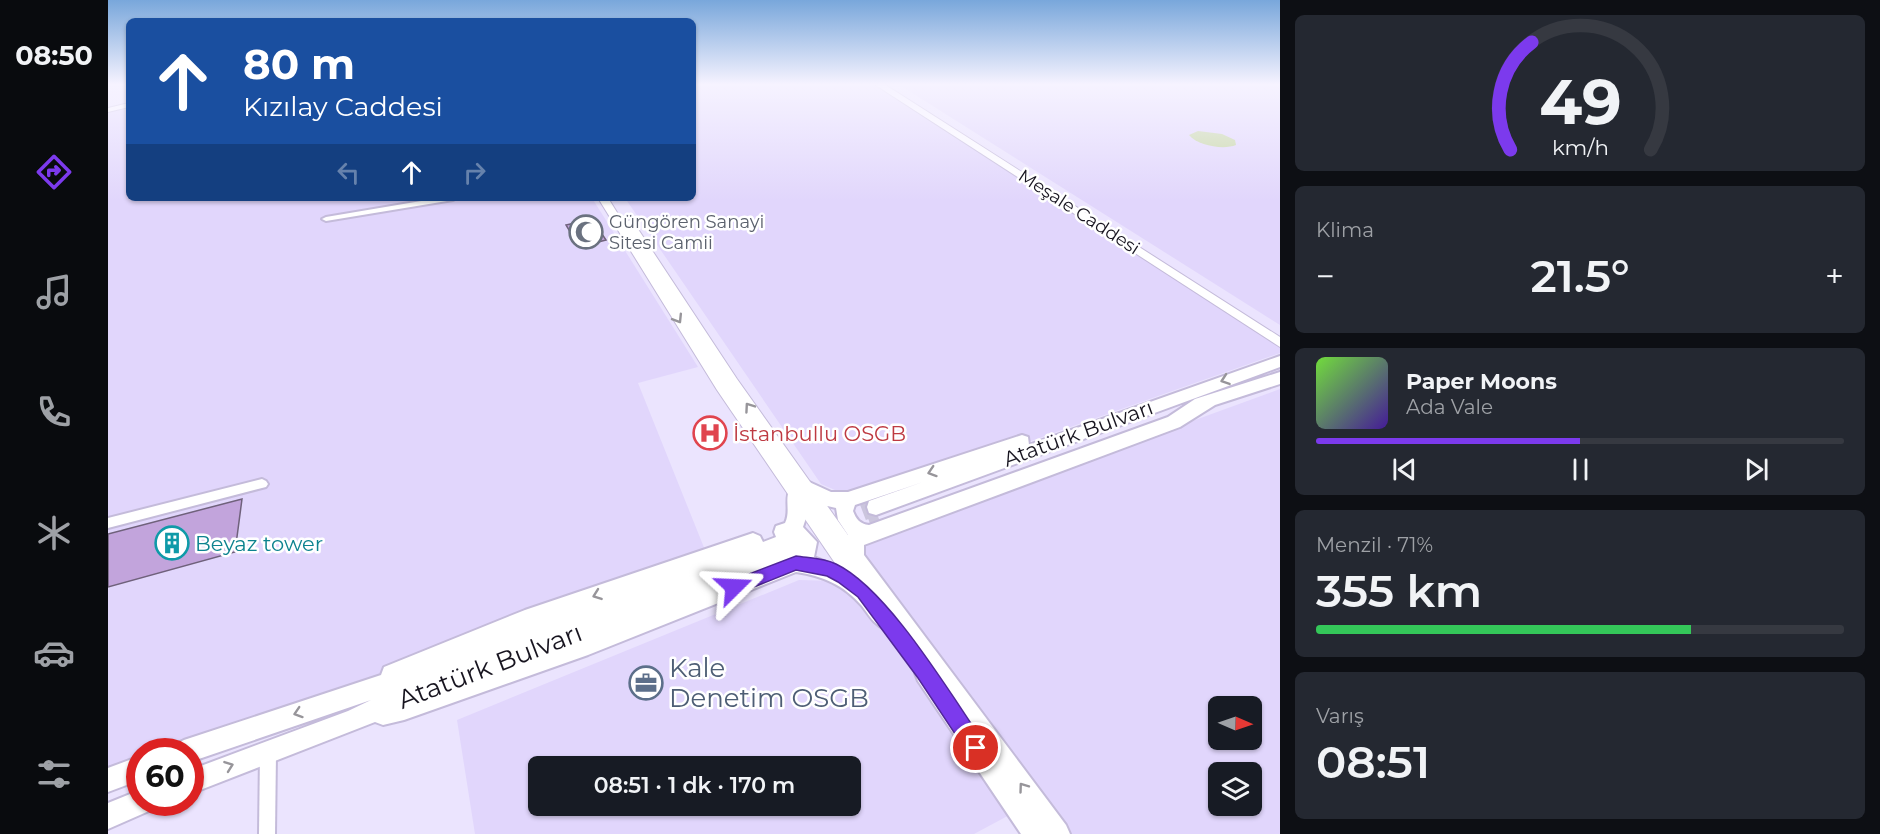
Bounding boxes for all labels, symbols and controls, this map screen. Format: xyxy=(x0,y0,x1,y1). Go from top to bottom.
text: 80 m xyxy=(243,38,355,90)
text: 08:50 xyxy=(15,39,93,72)
icon: ahead xyxy=(144,42,222,120)
text: 49 xyxy=(1539,64,1621,140)
text: Kızılay Caddesi xyxy=(243,90,443,123)
text: km/h xyxy=(1551,134,1609,160)
icon: directions xyxy=(33,151,75,193)
icon: left xyxy=(332,156,365,189)
icon: ahead xyxy=(395,156,428,189)
icon: right xyxy=(458,156,491,189)
street label: Meşale Caddesi xyxy=(1014,165,1144,259)
place label: Güngören Sanayi Sitesi Camii xyxy=(609,211,764,254)
mosque icon: Güngören Sanayi Sitesi Camii xyxy=(568,214,604,250)
text: Klima xyxy=(1316,218,1374,242)
text: 21.5° xyxy=(1530,248,1630,303)
text: − xyxy=(1316,256,1335,296)
text: + xyxy=(1825,256,1844,296)
icon: music xyxy=(33,271,75,313)
one-way arrow xyxy=(671,313,683,323)
text: Paper Moons xyxy=(1406,368,1557,395)
one-way arrow xyxy=(1220,373,1231,386)
icon: phone xyxy=(33,391,75,433)
street label: Atatürk Bulvarı xyxy=(1000,394,1156,472)
text: Ada Vale xyxy=(1406,395,1493,419)
one-way arrow xyxy=(745,402,756,413)
hospital icon: İstanbullu OSGB xyxy=(692,415,728,451)
place label: İstanbullu OSGB xyxy=(733,421,906,446)
icon: previous xyxy=(1388,453,1421,486)
icon: pause xyxy=(1564,453,1597,486)
icon: next xyxy=(1740,453,1773,486)
one-way arrow xyxy=(927,465,938,478)
icon: climate xyxy=(33,512,75,554)
building icon: Beyaz tower xyxy=(154,525,190,561)
place label: Beyaz tower xyxy=(195,531,323,556)
text: Menzil · 71% xyxy=(1316,533,1433,557)
position arrow xyxy=(702,555,766,619)
text: 355 km xyxy=(1316,563,1482,618)
one-way arrow xyxy=(592,587,603,600)
street label: Atatürk Bulvarı xyxy=(393,616,587,716)
icon: car xyxy=(33,632,75,674)
place label: Kale Denetim OSGB xyxy=(669,652,869,714)
office icon: Kale Denetim OSGB xyxy=(628,665,664,701)
north arrow xyxy=(1208,696,1262,750)
map controls xyxy=(1208,696,1262,816)
text: Varış xyxy=(1316,704,1364,728)
one-way arrow xyxy=(293,706,304,718)
pin xyxy=(950,722,1001,773)
icon: arrive xyxy=(959,731,992,764)
text: 08:51 xyxy=(1316,734,1430,789)
speed limit sign: 60 xyxy=(126,738,204,816)
icon: filters xyxy=(33,753,75,795)
one-way arrow xyxy=(223,761,234,774)
button: layers xyxy=(1208,762,1262,816)
text: 08:51 · 1 dk · 170 m xyxy=(594,772,795,799)
one-way arrow xyxy=(1019,782,1030,793)

